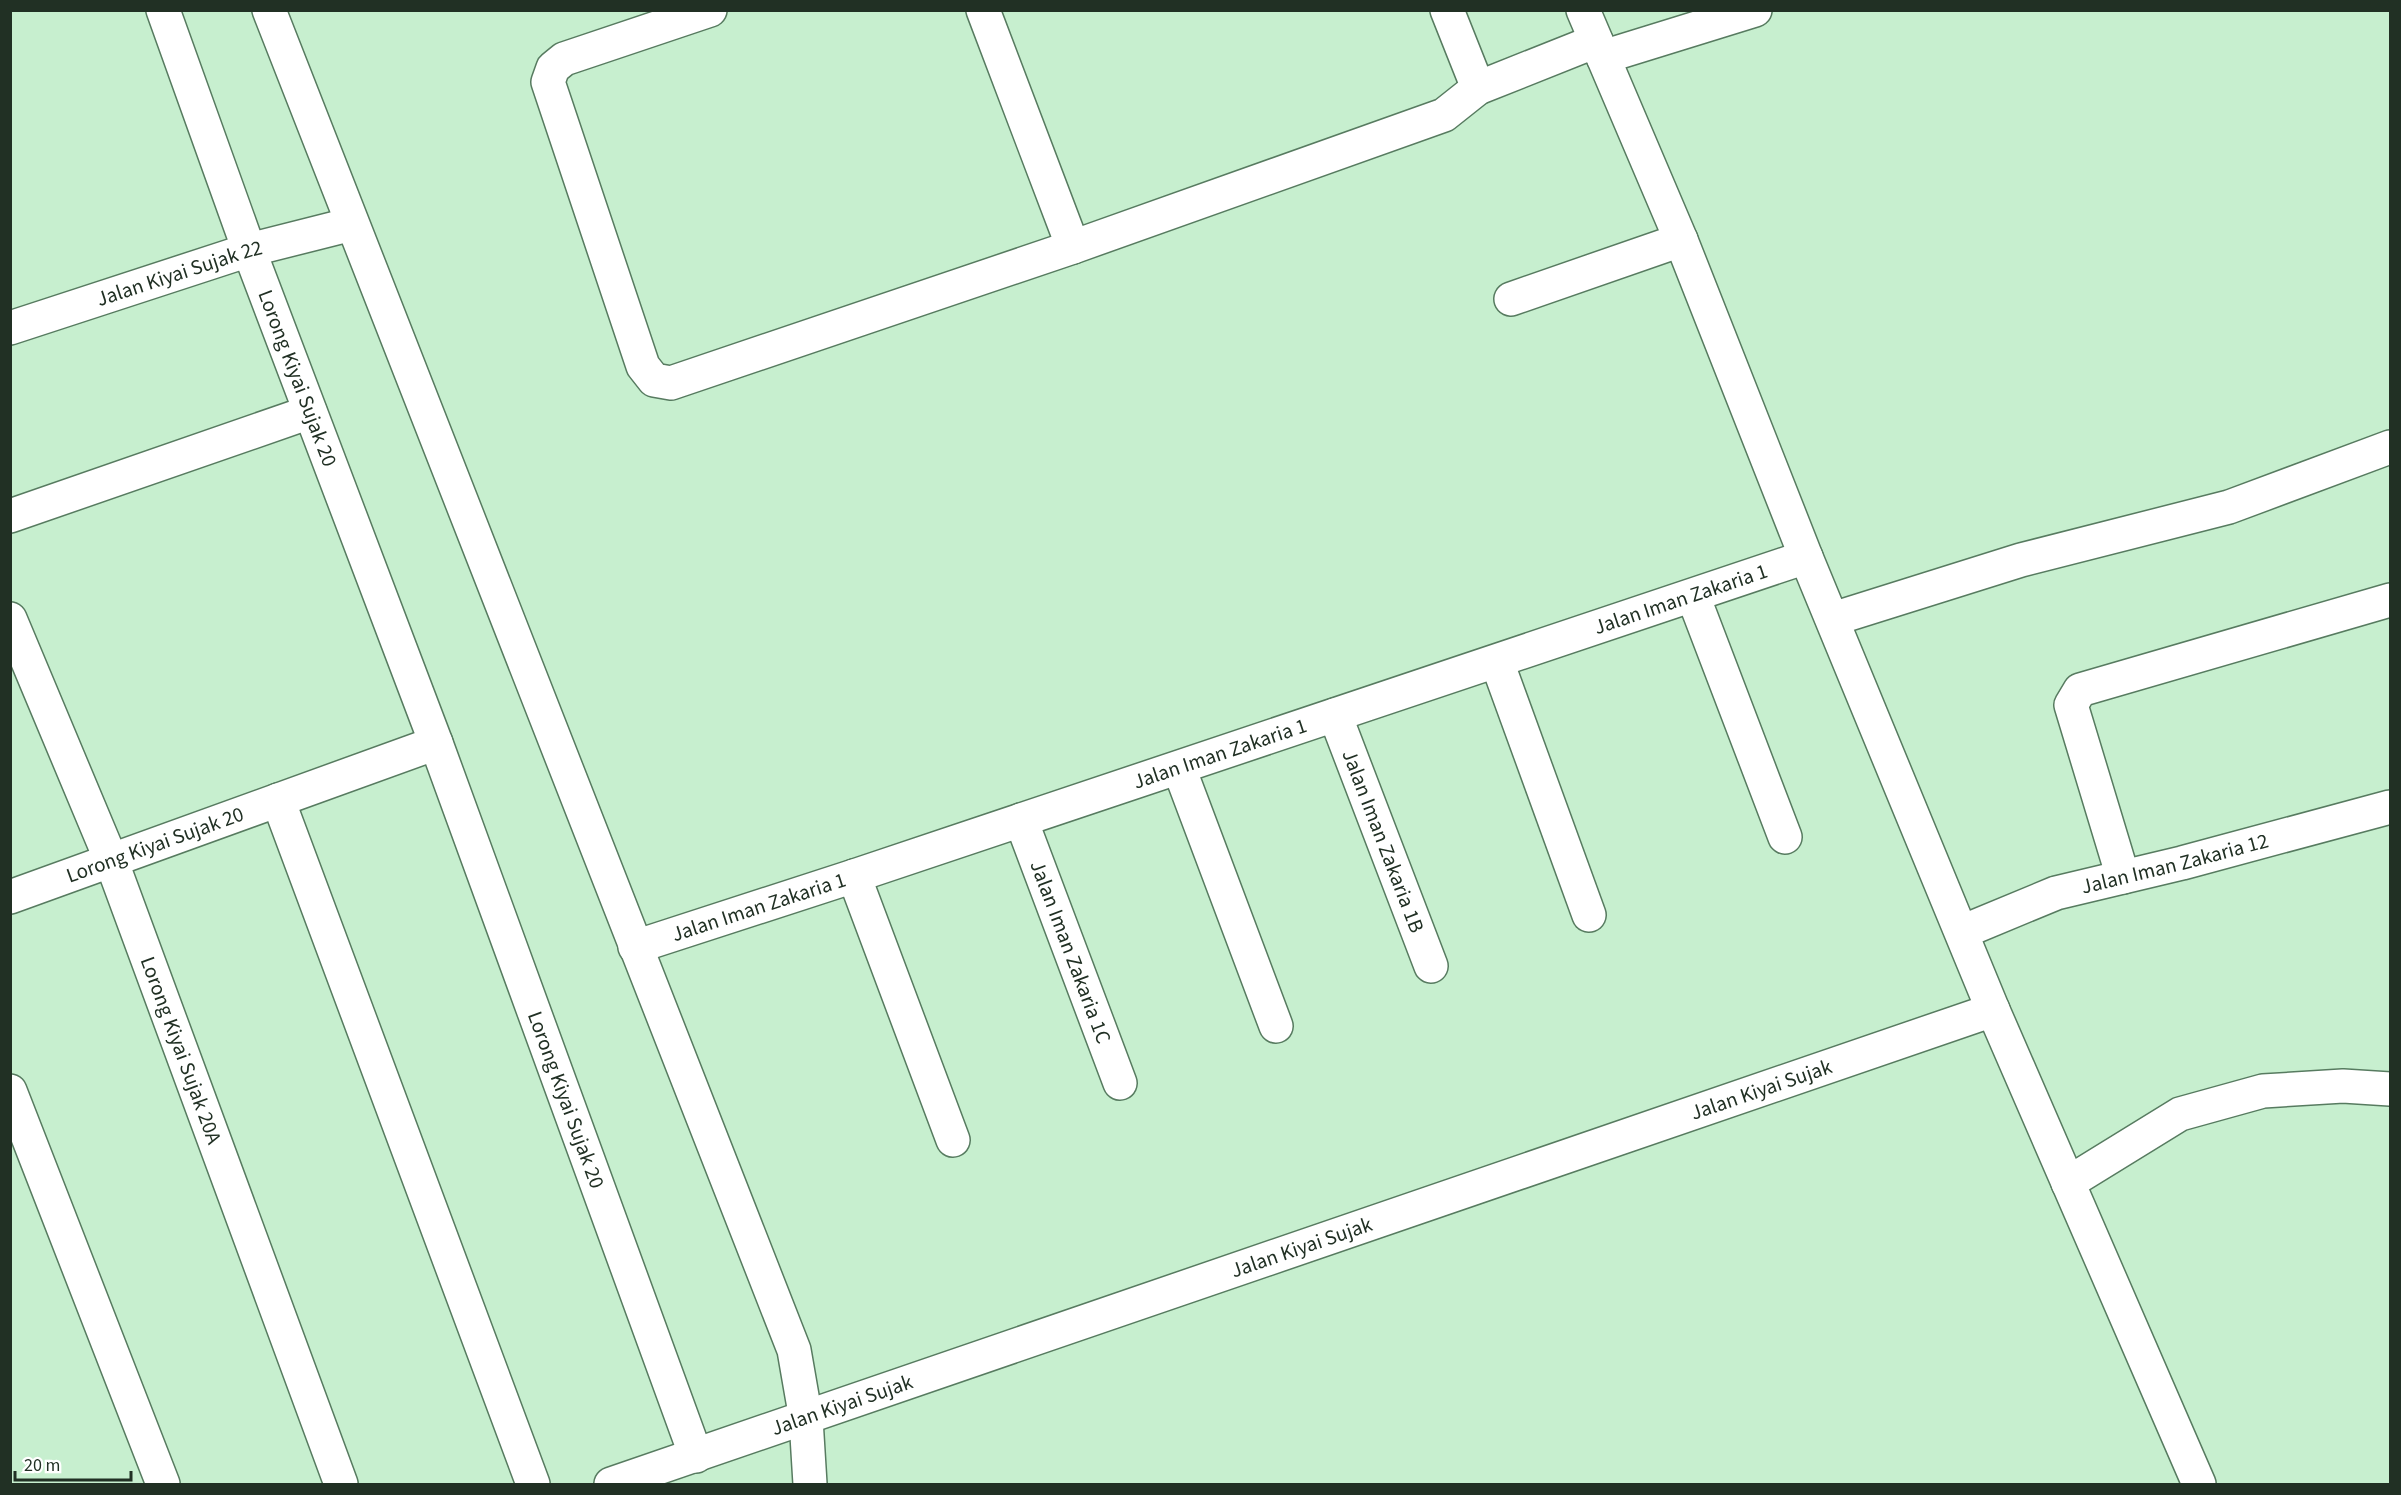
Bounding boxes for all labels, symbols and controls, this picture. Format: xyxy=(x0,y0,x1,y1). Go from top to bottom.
street label: Jalan Kiyai Sujak 22 xyxy=(92,232,265,314)
street label: Lorong Kiyai Sujak 20 xyxy=(250,286,345,471)
street label: Jalan Iman Zakaria 1 xyxy=(1590,556,1771,642)
street label: Jalan Iman Zakaria 1 xyxy=(1129,710,1311,797)
street label: Jalan Iman Zakaria 1B xyxy=(1335,745,1432,937)
street label: Lorong Kiyai Sujak 20 xyxy=(62,799,248,890)
street label: Jalan Iman Zakaria 12 xyxy=(2078,825,2272,902)
street label: Jalan Iman Zakaria 1C xyxy=(1023,856,1119,1048)
street label: Jalan Iman Zakaria 1 xyxy=(668,865,850,949)
street label: Lorong Kiyai Sujak 20A xyxy=(133,952,230,1149)
street label: Lorong Kiyai Sujak 20 xyxy=(520,1007,612,1193)
street label: Jalan Kiyai Sujak xyxy=(1686,1051,1837,1128)
street label: Jalan Kiyai Sujak xyxy=(1227,1209,1377,1285)
street label: Jalan Kiyai Sujak xyxy=(767,1366,917,1443)
scale bar xyxy=(15,1444,130,1482)
text: 20 m xyxy=(24,1453,60,1478)

